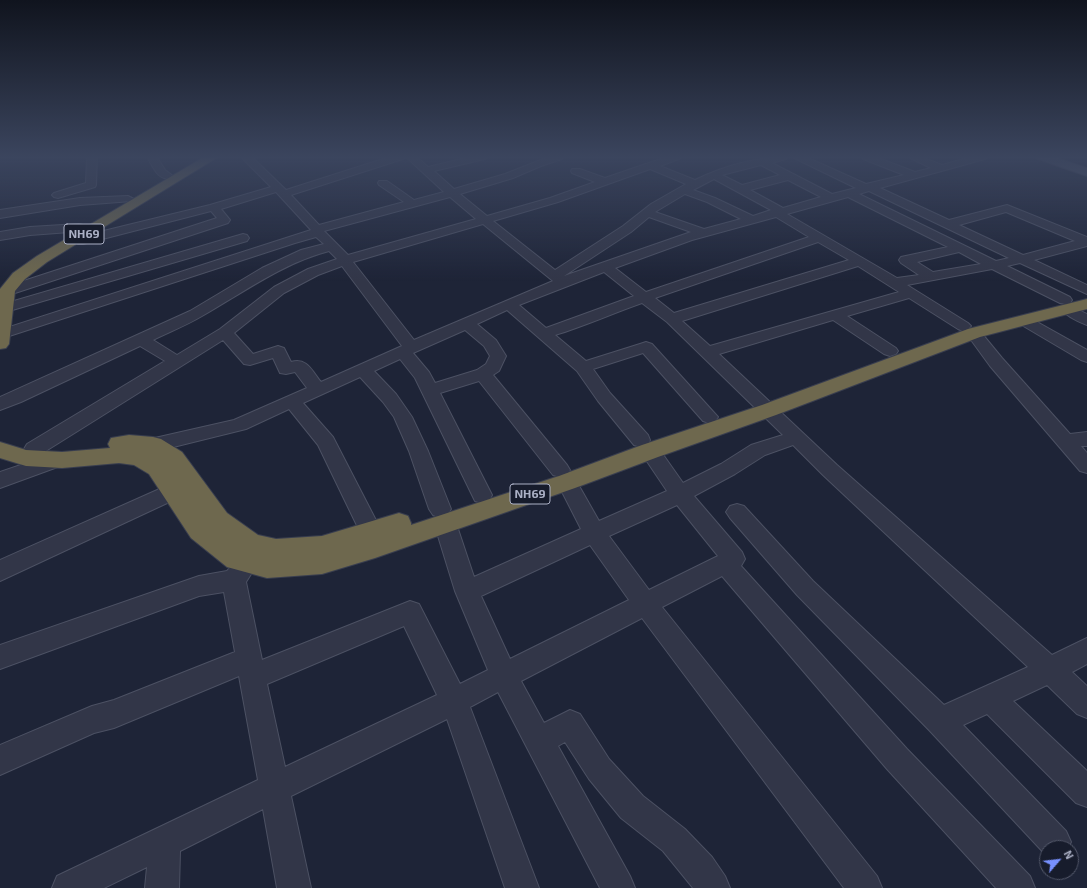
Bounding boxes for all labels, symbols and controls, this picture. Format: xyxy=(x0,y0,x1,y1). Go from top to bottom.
road number: NH69 xyxy=(64,224,104,244)
road number: NH69 xyxy=(510,484,550,504)
north arrow xyxy=(1039,840,1079,880)
text: N xyxy=(1062,848,1077,861)

